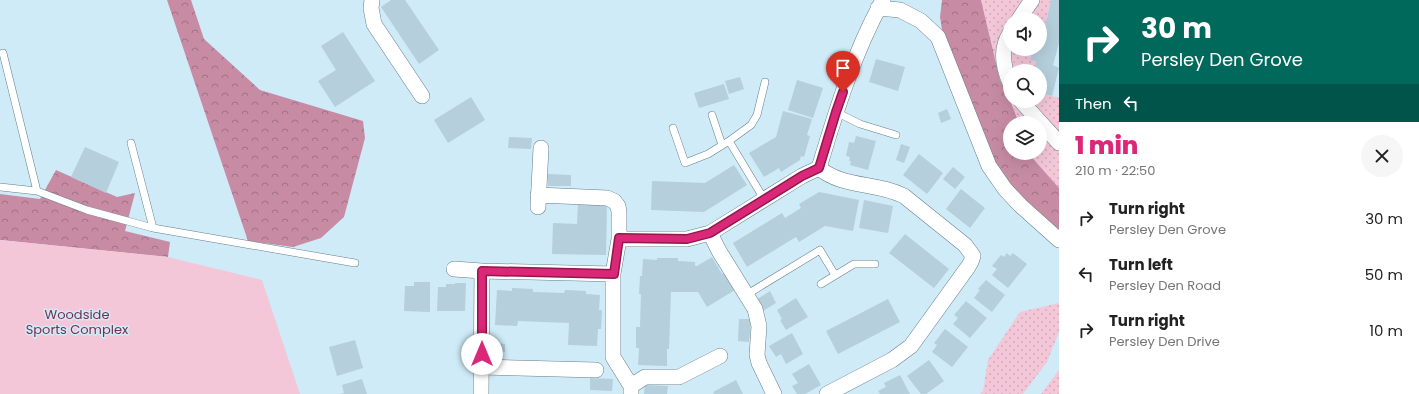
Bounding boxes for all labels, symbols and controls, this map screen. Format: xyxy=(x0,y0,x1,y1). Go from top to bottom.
text: 30 m xyxy=(1141,9,1212,48)
map controls xyxy=(1003,12,1047,160)
button: sound xyxy=(1003,12,1047,56)
icon: right xyxy=(1075,16,1127,68)
text: Persley Den Grove xyxy=(1141,47,1303,72)
pin xyxy=(826,51,860,92)
icon: arrive xyxy=(832,57,854,79)
button: search xyxy=(1003,64,1047,108)
icon: left xyxy=(1120,92,1142,114)
text: Then xyxy=(1075,93,1112,114)
button: layers xyxy=(1003,116,1047,160)
text: 1 min xyxy=(1075,129,1138,162)
button: close xyxy=(1361,135,1403,177)
text: 210 m · 22:50 xyxy=(1075,161,1155,180)
text: Turn right xyxy=(1109,198,1185,219)
icon: right xyxy=(1075,207,1097,229)
text: 30 m xyxy=(1365,208,1403,229)
text: Persley Den Grove xyxy=(1109,220,1226,239)
text: Turn left xyxy=(1109,254,1173,275)
icon: left xyxy=(1075,263,1097,285)
text: 50 m xyxy=(1365,264,1403,285)
text: Persley Den Road xyxy=(1109,276,1221,295)
park label: Woodside Sports Complex xyxy=(26,305,129,339)
text: Turn right xyxy=(1109,310,1185,331)
icon: right xyxy=(1075,319,1097,341)
text: 10 m xyxy=(1369,320,1403,341)
text: Persley Den Drive xyxy=(1109,332,1220,351)
position arrow xyxy=(461,333,503,375)

